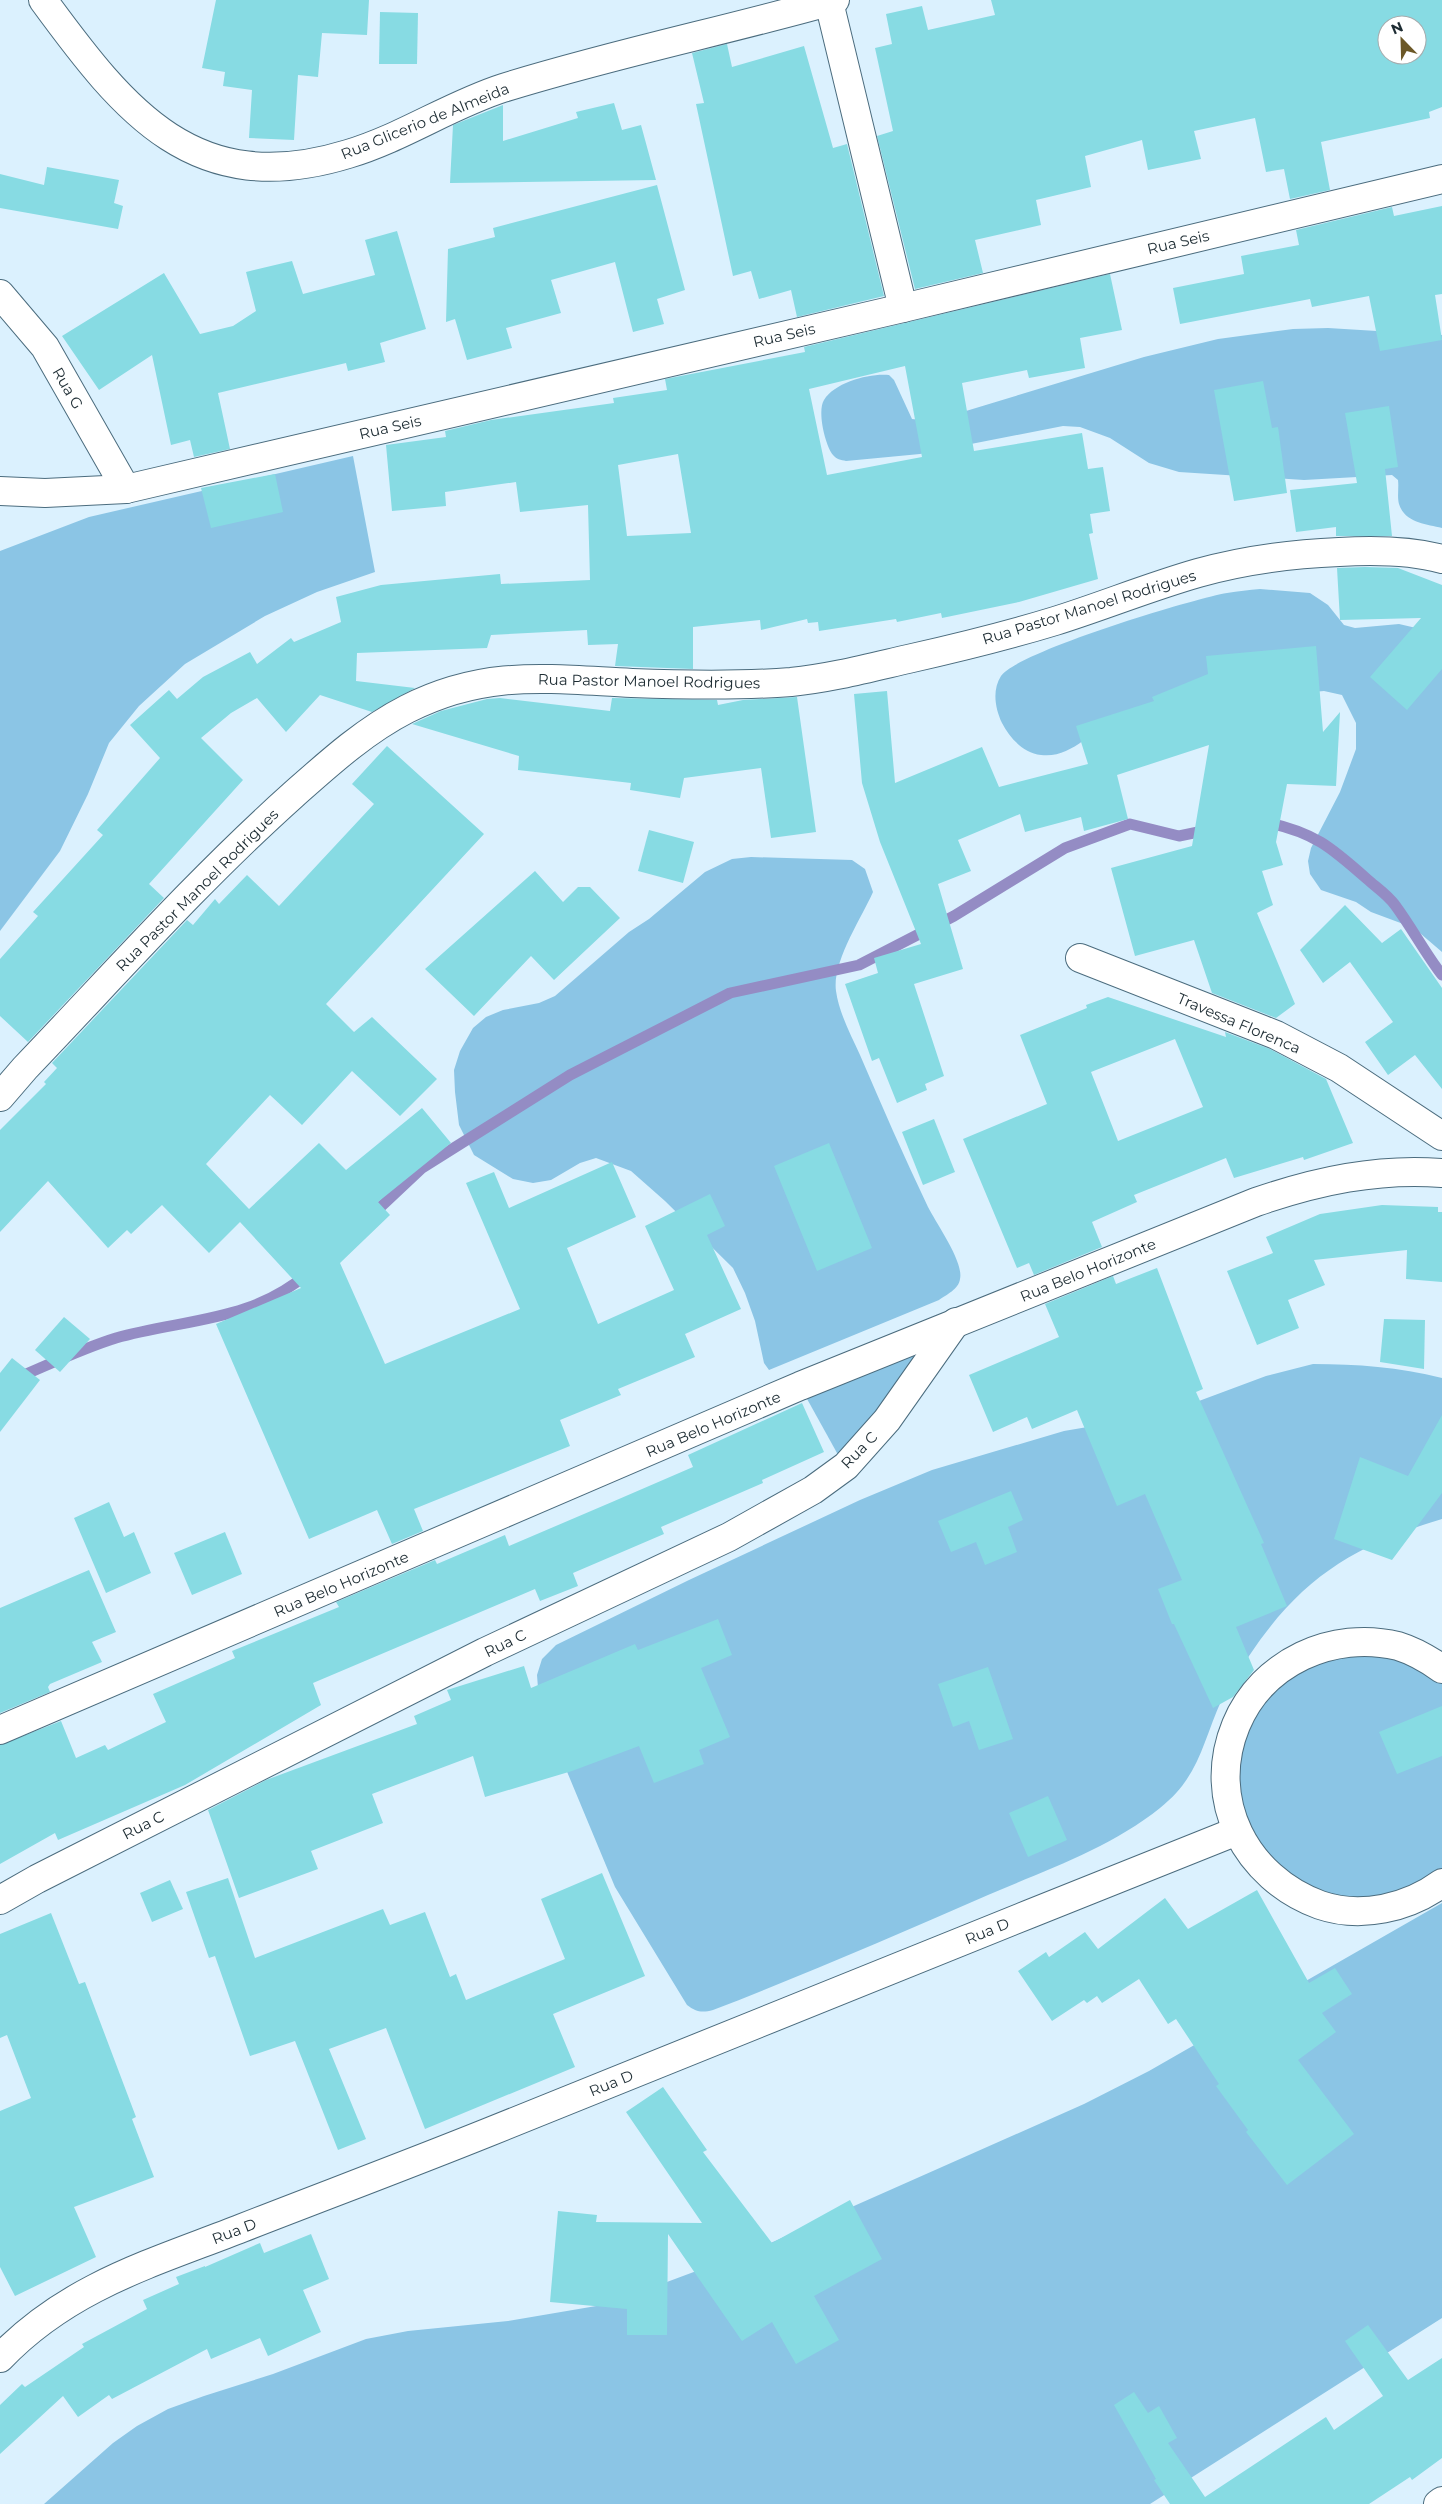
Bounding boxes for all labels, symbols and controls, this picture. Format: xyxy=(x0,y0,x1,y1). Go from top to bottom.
north arrow xyxy=(1377,15,1427,65)
text: N xyxy=(1388,18,1406,39)
street label: Rua Glicerio de Almeida xyxy=(338,78,512,164)
street label: Rua Seis xyxy=(1145,226,1211,258)
street label: Rua Seis xyxy=(751,319,817,351)
street label: Rua G xyxy=(48,364,88,412)
street label: Rua Seis xyxy=(357,411,423,443)
street label: Rua Pastor Manoel Rodrigues xyxy=(980,565,1198,649)
street label: Rua Pastor Manoel Rodrigues xyxy=(538,670,760,692)
street label: Rua Pastor Manoel Rodrigues xyxy=(112,805,282,975)
street label: Travessa Florenca xyxy=(1174,988,1304,1058)
street label: Rua Belo Horizonte xyxy=(1017,1234,1159,1306)
street label: Rua Belo Horizonte xyxy=(643,1387,783,1461)
street label: Rua C xyxy=(837,1427,881,1473)
street label: Rua Belo Horizonte xyxy=(271,1547,411,1621)
street label: Rua C xyxy=(481,1625,529,1661)
street label: Rua C xyxy=(119,1806,167,1844)
street label: Rua D xyxy=(962,1914,1012,1948)
street label: Rua D xyxy=(586,2066,636,2100)
street label: Rua D xyxy=(209,2214,259,2248)

